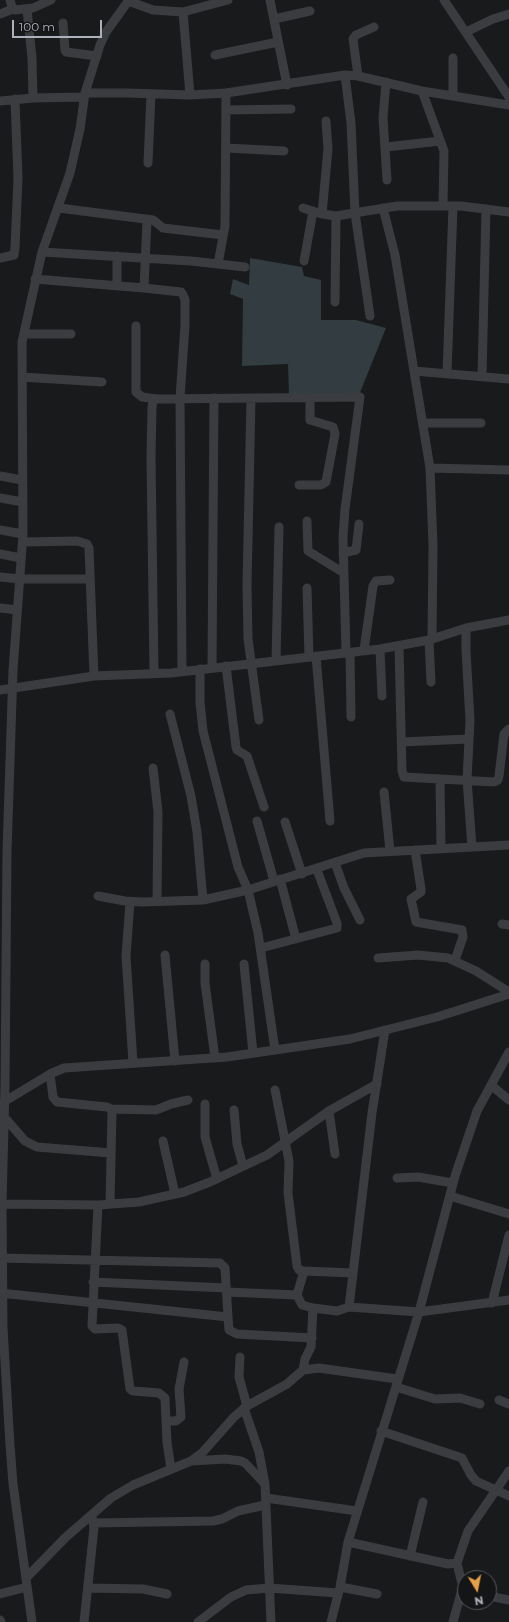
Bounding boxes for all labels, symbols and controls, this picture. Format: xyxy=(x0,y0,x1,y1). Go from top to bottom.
scale bar xyxy=(14,12,104,38)
text: 100 m xyxy=(19,19,55,34)
north arrow xyxy=(457,1570,497,1610)
text: N xyxy=(473,1593,485,1608)

